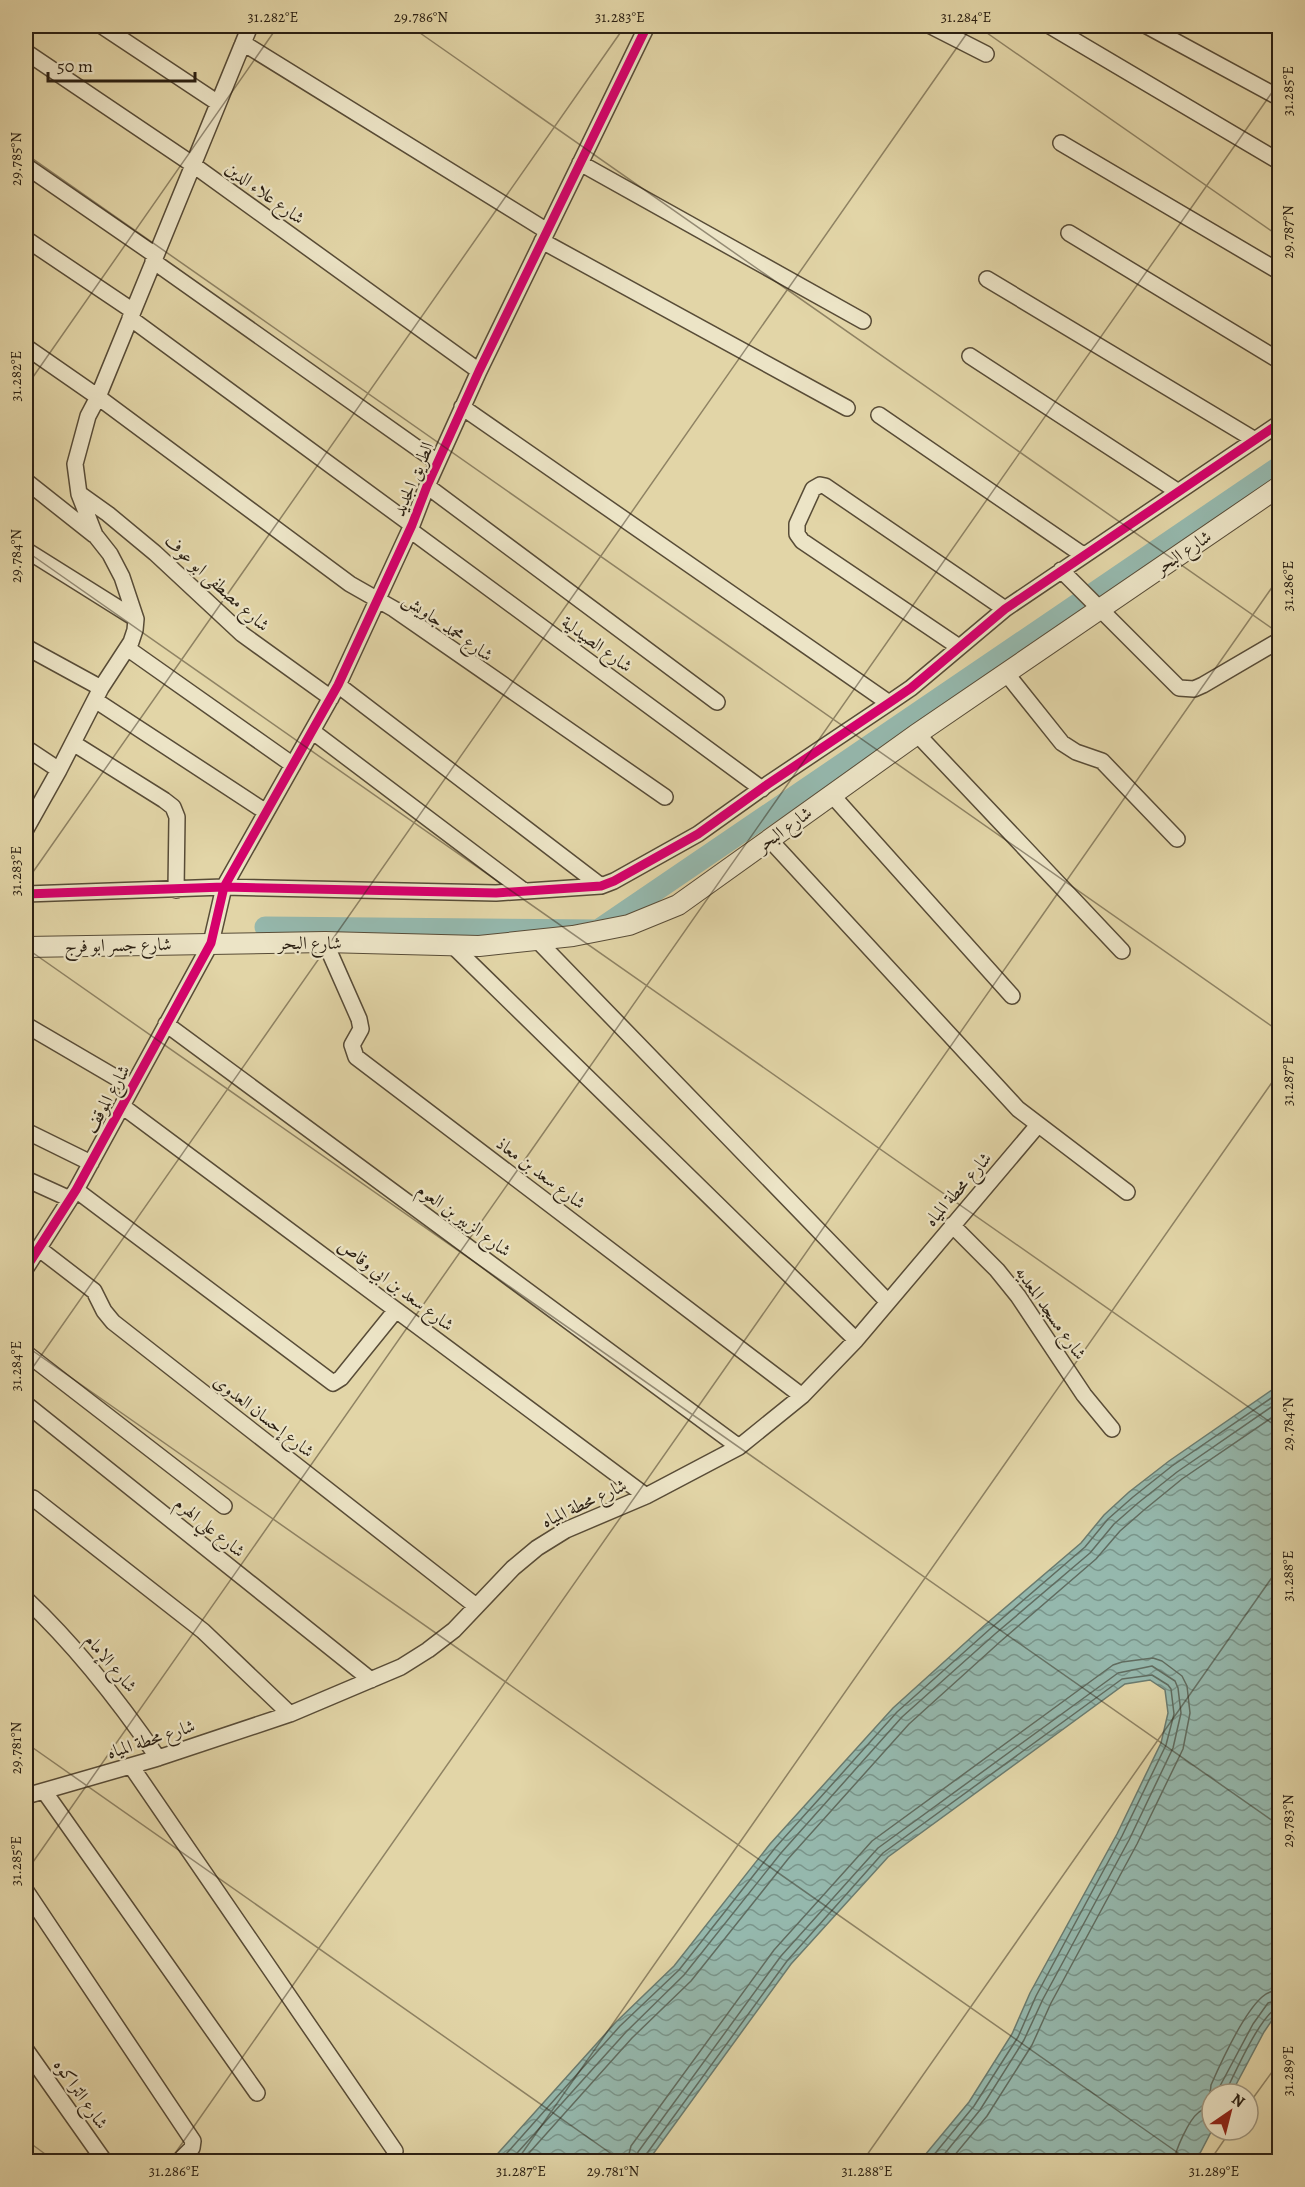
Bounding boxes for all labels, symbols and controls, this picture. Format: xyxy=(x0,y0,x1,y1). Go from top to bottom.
text: 31.282°E xyxy=(248,7,298,27)
text: 29.786°N xyxy=(394,7,448,27)
text: 31.283°E xyxy=(595,7,645,27)
text: 31.284°E xyxy=(941,7,991,27)
scale bar xyxy=(48,45,195,83)
text: 50 m xyxy=(57,54,93,78)
text: 31.285°E xyxy=(1278,66,1298,116)
text: 29.785°N xyxy=(6,132,26,186)
street label: شارع علاء الدين xyxy=(219,156,310,232)
text: 29.787°N xyxy=(1278,205,1298,259)
text: 31.282°E xyxy=(6,351,26,401)
street label: الطريق الجديد xyxy=(387,438,439,520)
street label: شارع البحر xyxy=(1148,524,1218,583)
text: 29.784°N xyxy=(6,529,26,583)
street label: شارع مصطفى ابو عوف xyxy=(157,529,275,639)
text: 31.286°E xyxy=(1278,561,1298,611)
street label: شارع محمد جاويش xyxy=(396,587,498,669)
street label: شارع الصيدلية xyxy=(555,610,637,680)
street label: شارع البحر xyxy=(750,801,818,861)
text: 31.283°E xyxy=(6,846,26,896)
street label: شارع البحر xyxy=(276,931,342,958)
street label: شارع جسر ابو فرج xyxy=(64,932,172,962)
text: 31.287°E xyxy=(1278,1056,1298,1106)
street label: شارع الموقف xyxy=(78,1061,138,1139)
street label: شارع سعد بن معاذ xyxy=(489,1131,591,1217)
street label: شارع محطة المياه xyxy=(919,1147,999,1233)
street label: شارع الزبير بن العوم xyxy=(410,1178,516,1266)
street label: شارع سعد بن ابي وقاص xyxy=(331,1233,459,1339)
street label: شارع مسجد المعديه xyxy=(1007,1261,1092,1366)
text: 31.284°E xyxy=(6,1341,26,1391)
street label: شارع إحسان العدوى xyxy=(207,1369,319,1465)
text: 29.784°N xyxy=(1278,1397,1298,1451)
street label: شارع محطة المياه xyxy=(537,1473,632,1536)
street label: شارع علي الهرم xyxy=(167,1491,250,1567)
text: 31.288°E xyxy=(1278,1550,1298,1602)
street label: شارع الإمام xyxy=(76,1629,143,1700)
street label: شارع محطة المياه xyxy=(104,1713,199,1767)
text: 29.781°N xyxy=(6,1722,26,1774)
text: 29.783°N xyxy=(1278,1794,1298,1848)
text: 31.285°E xyxy=(6,1836,26,1886)
text: 31.289°E xyxy=(1278,2046,1298,2096)
street label: شارع التراكوه xyxy=(46,2054,114,2136)
north arrow xyxy=(1200,2082,1260,2142)
text: N xyxy=(1227,2088,1249,2113)
text: 31.286°E xyxy=(149,2161,199,2181)
text: 31.287°E xyxy=(496,2161,546,2181)
text: 29.781°N xyxy=(587,2161,639,2181)
text: 31.288°E xyxy=(841,2161,893,2181)
text: 31.289°E xyxy=(1189,2161,1239,2181)

